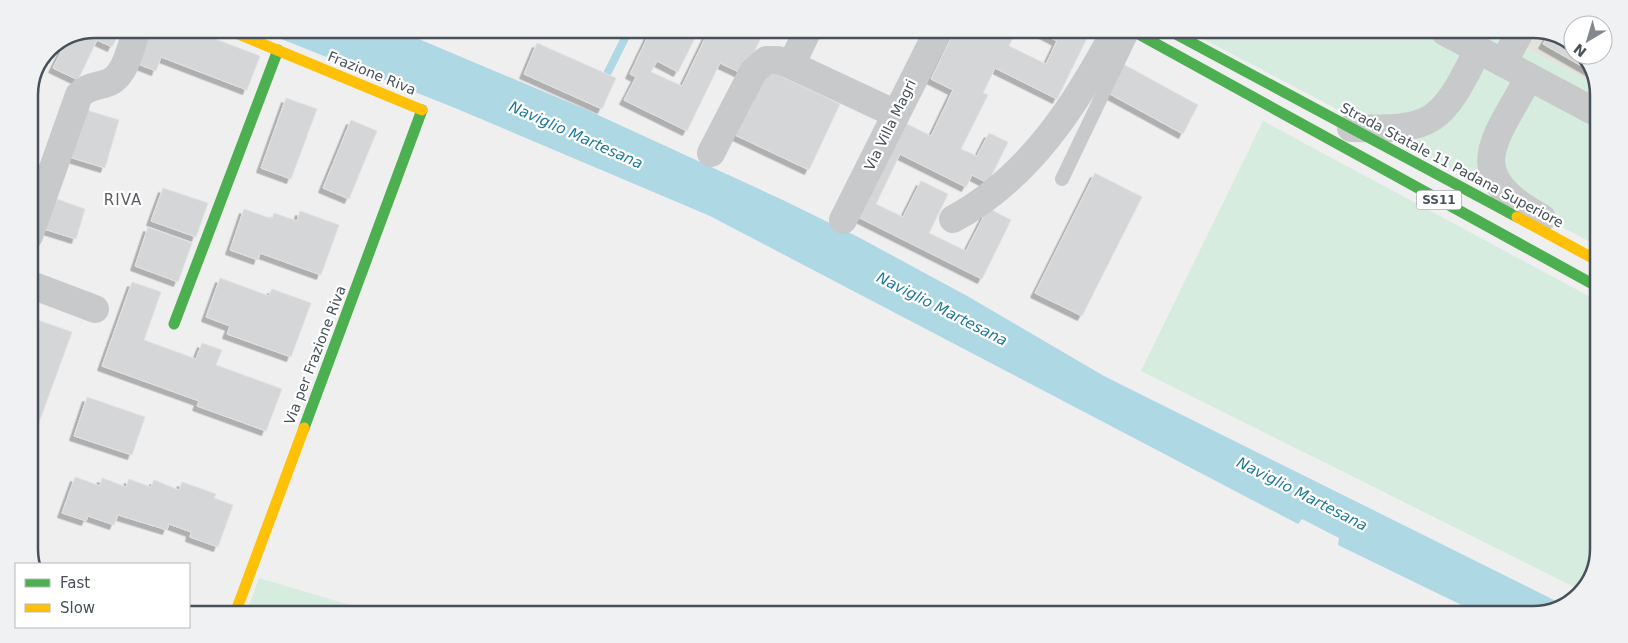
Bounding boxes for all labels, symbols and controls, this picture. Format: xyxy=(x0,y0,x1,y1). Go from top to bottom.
north arrow xyxy=(1563,15,1613,65)
text: N xyxy=(1570,40,1590,60)
street label: Frazione Riva xyxy=(326,48,418,98)
street label: Via Villa Magri xyxy=(861,77,919,173)
water label: Naviglio Martesana xyxy=(506,97,646,173)
street label: Strada Statale 11 Padana Superiore xyxy=(1338,99,1566,231)
road number: SS11 xyxy=(1416,190,1462,210)
district label: RIVA xyxy=(104,191,142,209)
water label: Naviglio Martesana xyxy=(874,268,1010,350)
street label: Via per Frazione Riva xyxy=(281,283,349,427)
water label: Naviglio Martesana xyxy=(1234,453,1370,535)
legend xyxy=(15,563,190,628)
text: Fast xyxy=(60,574,90,592)
text: Slow xyxy=(60,599,95,617)

